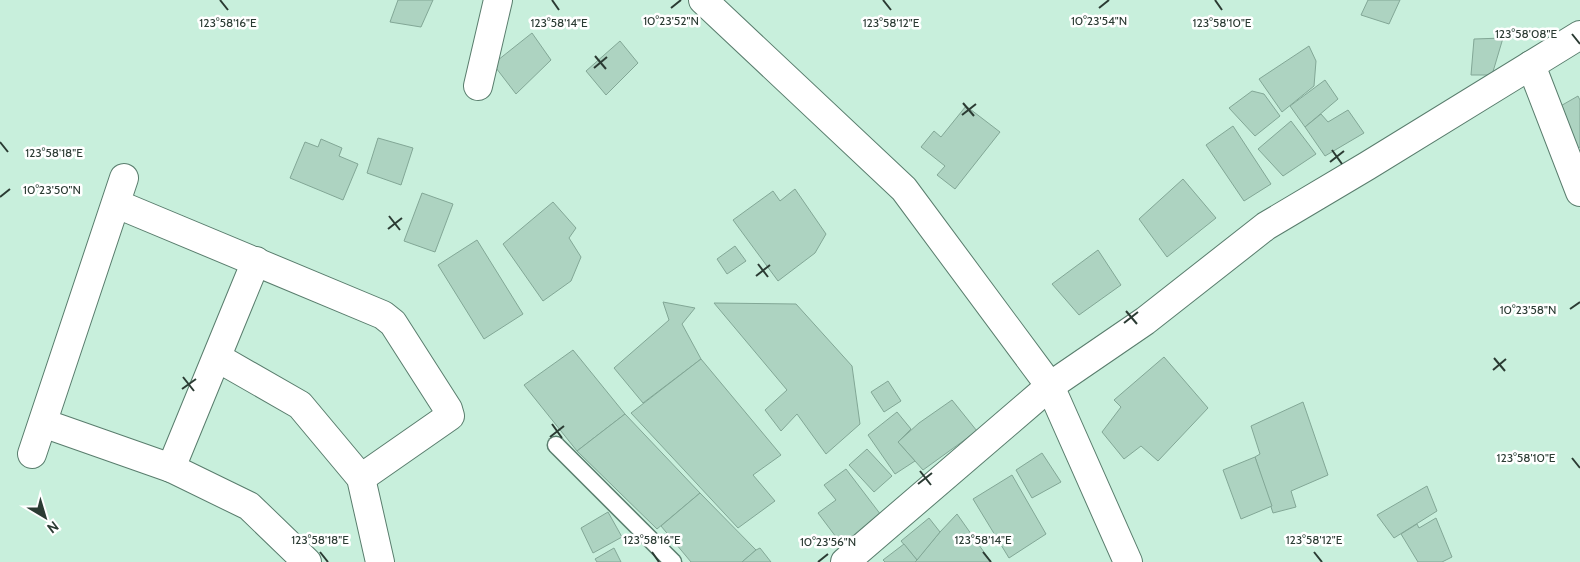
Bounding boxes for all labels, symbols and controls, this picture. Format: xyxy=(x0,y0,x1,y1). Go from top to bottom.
text: 10°23'52"N xyxy=(643,13,699,28)
text: 10°23'54"N xyxy=(1071,13,1127,28)
text: 123°58'16"E xyxy=(199,15,257,30)
text: 123°58'14"E xyxy=(530,15,588,30)
text: 123°58'12"E xyxy=(863,15,920,30)
text: 123°58'10"E xyxy=(1193,15,1252,30)
text: 123°58'08"E xyxy=(1495,26,1557,41)
text: 123°58'18"E xyxy=(25,145,83,160)
text: 10°23'50"N xyxy=(23,182,81,197)
text: 10°23'58"N xyxy=(1500,302,1556,317)
text: 123°58'10"E xyxy=(1497,450,1556,465)
north arrow xyxy=(20,492,70,542)
text: N xyxy=(44,517,62,537)
text: 123°58'18"E xyxy=(291,532,349,547)
text: 123°58'16"E xyxy=(623,532,681,547)
text: 123°58'14"E xyxy=(954,532,1012,547)
text: 123°58'12"E xyxy=(1286,532,1343,547)
text: 10°23'56"N xyxy=(800,534,856,549)

